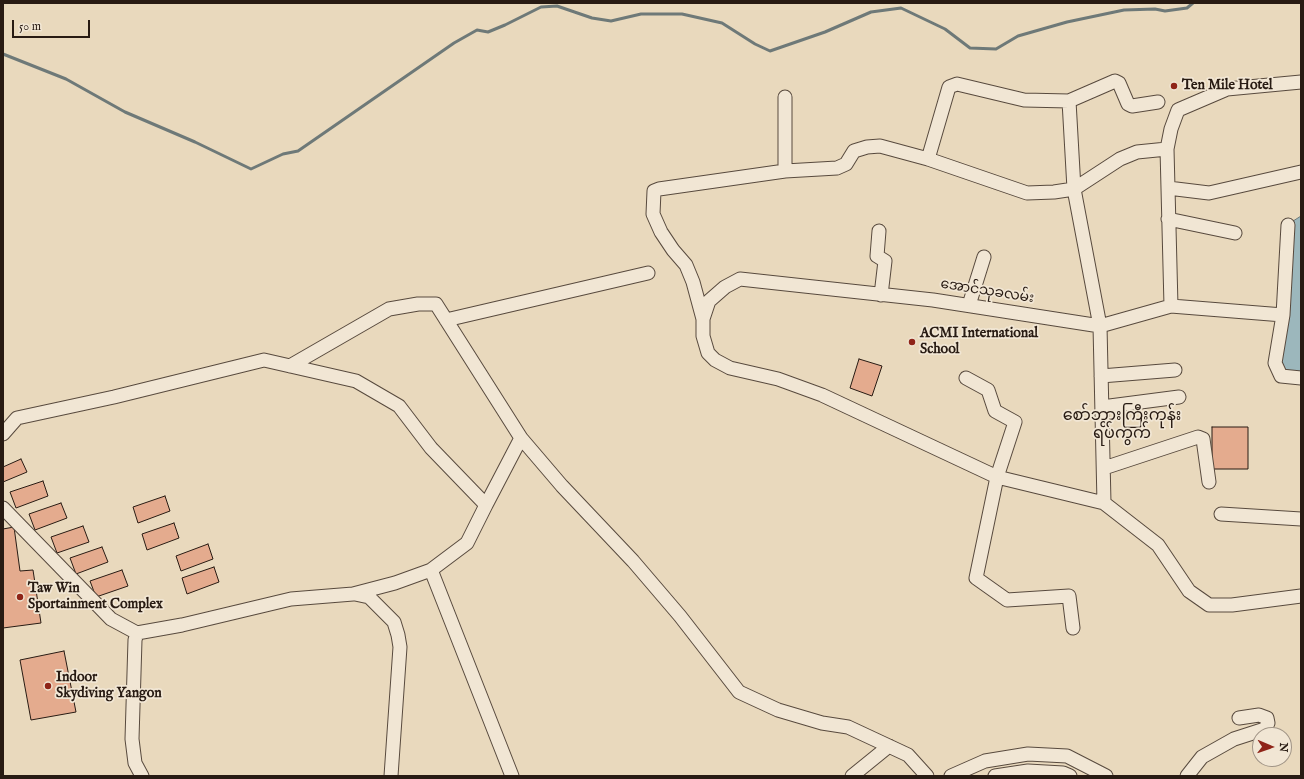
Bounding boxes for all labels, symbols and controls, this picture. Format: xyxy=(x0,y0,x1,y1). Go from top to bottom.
scale bar xyxy=(14,12,92,38)
text: 50 m xyxy=(19,19,41,34)
place label: Ten Mile Hotel xyxy=(1182,78,1272,94)
marker: Ten Mile Hotel xyxy=(1169,81,1179,91)
street label: အောင်သုခလမ်း xyxy=(939,276,1035,308)
place label: ACMI International School xyxy=(920,326,1038,358)
marker: ACMI International School xyxy=(907,337,917,347)
district label: စော်ဘွားကြီးကုန်း ရပ်ကွက် xyxy=(1063,407,1181,445)
place label: Taw Win Sportainment Complex xyxy=(28,581,163,614)
marker: Taw Win Sportainment Complex xyxy=(15,592,25,602)
place label: Indoor Skydiving Yangon xyxy=(56,670,162,702)
marker: Indoor Skydiving Yangon xyxy=(43,681,53,691)
north arrow xyxy=(1252,727,1292,767)
text: N xyxy=(1276,742,1290,752)

